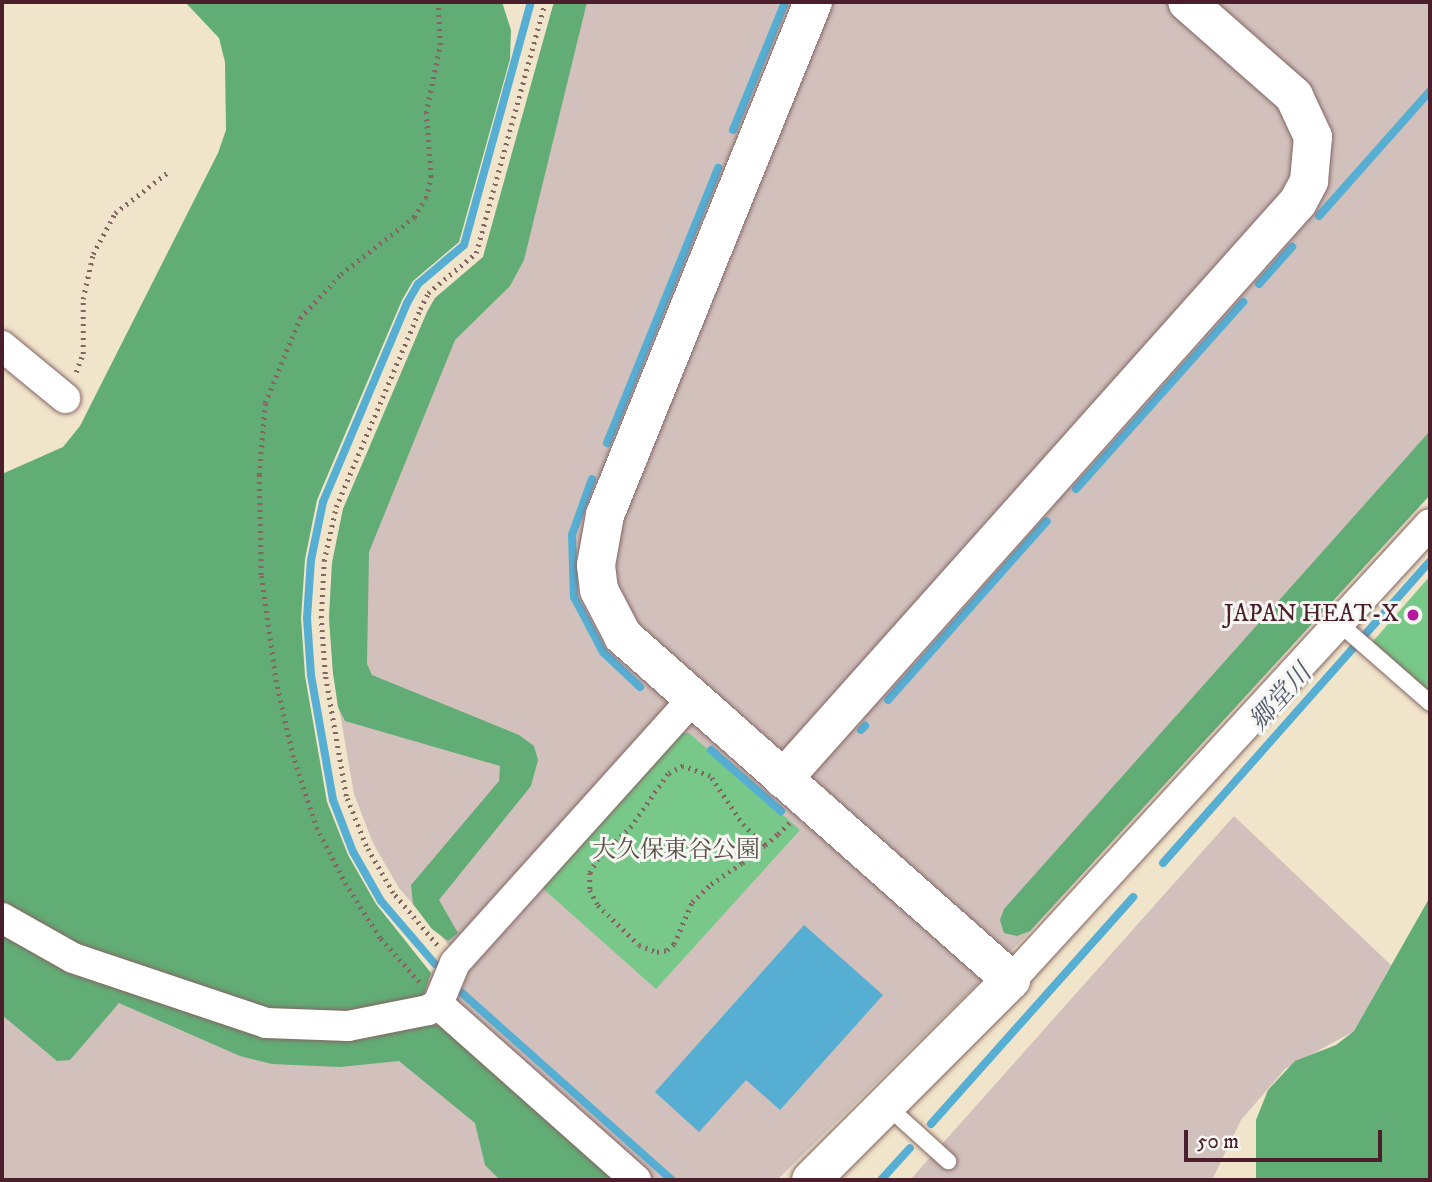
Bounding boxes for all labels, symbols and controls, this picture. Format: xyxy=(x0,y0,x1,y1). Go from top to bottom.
place label: JAPAN HEAT-X xyxy=(1224,601,1399,629)
marker: JAPAN HEAT-X xyxy=(1405,607,1421,623)
water label: 郷堂川 xyxy=(1243,659,1319,737)
park label: 大久保東谷公園 xyxy=(592,837,760,865)
scale bar xyxy=(1187,1116,1385,1160)
text: 50 m xyxy=(1197,1129,1239,1155)

